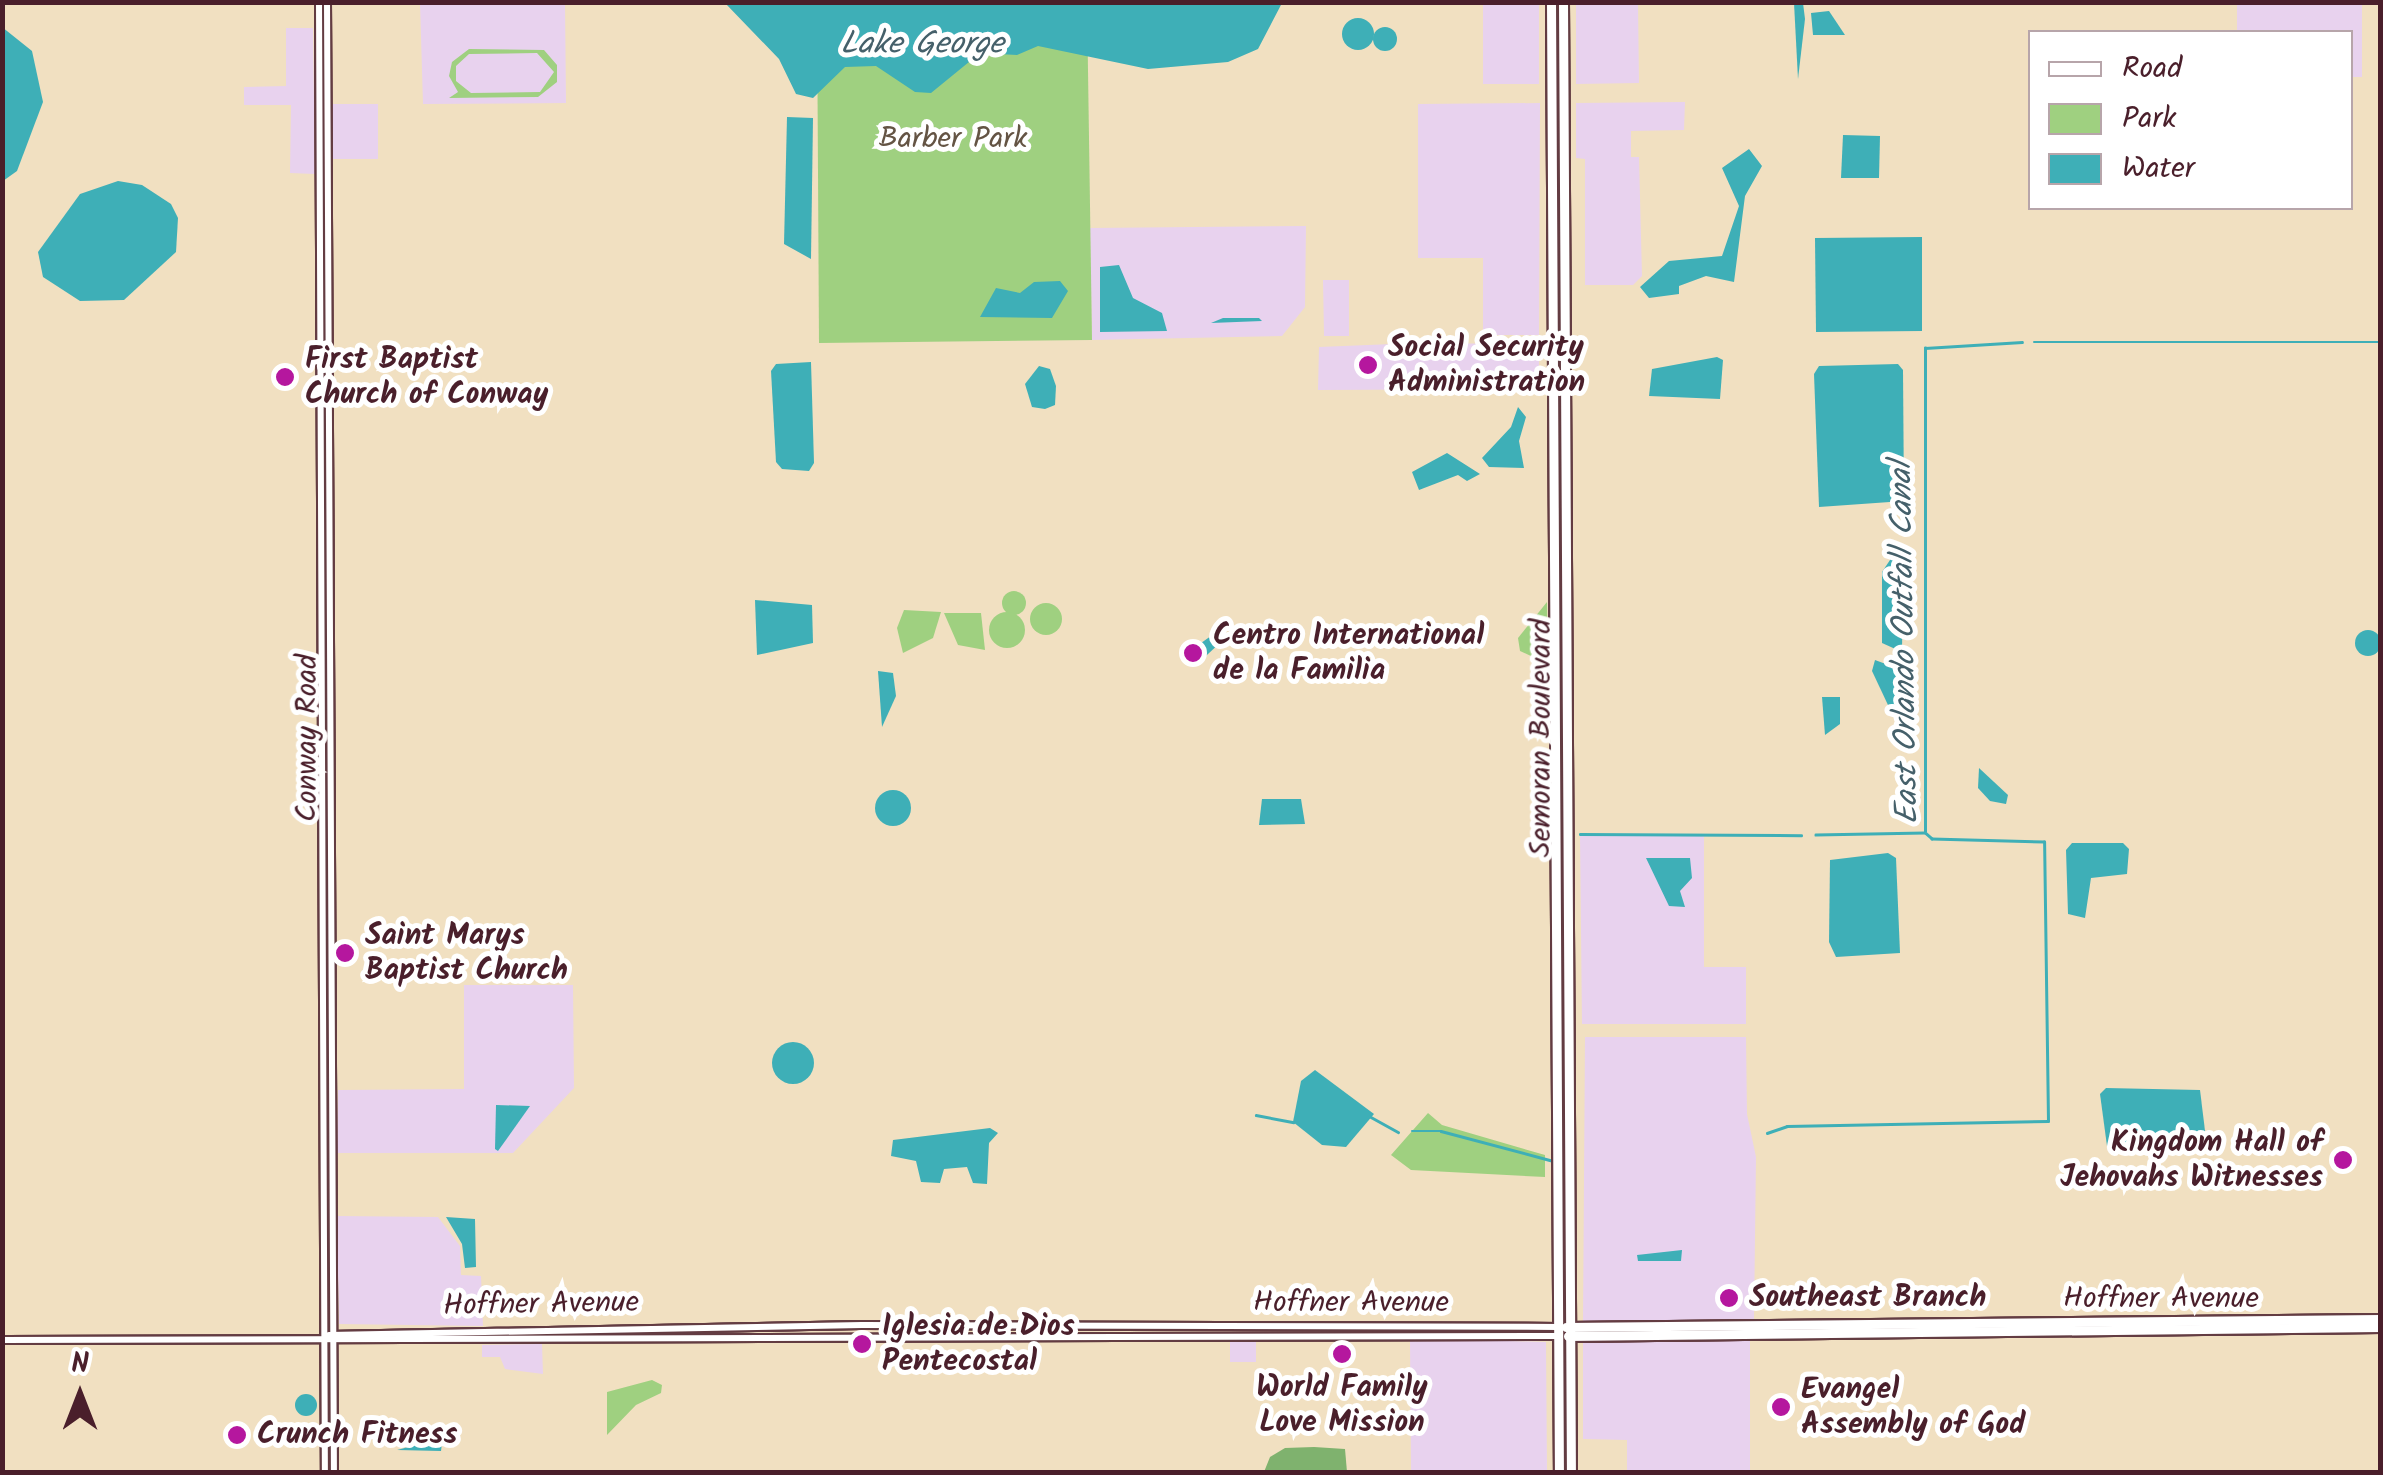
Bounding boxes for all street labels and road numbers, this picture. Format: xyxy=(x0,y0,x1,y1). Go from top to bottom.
street label: Semoran Boulevard xyxy=(1524,619,1560,857)
street label: Conway Road xyxy=(290,654,326,822)
street label: Hoffner Avenue xyxy=(2063,1281,2259,1317)
street label: Hoffner Avenue xyxy=(443,1285,639,1325)
street label: Hoffner Avenue xyxy=(1253,1285,1449,1321)

